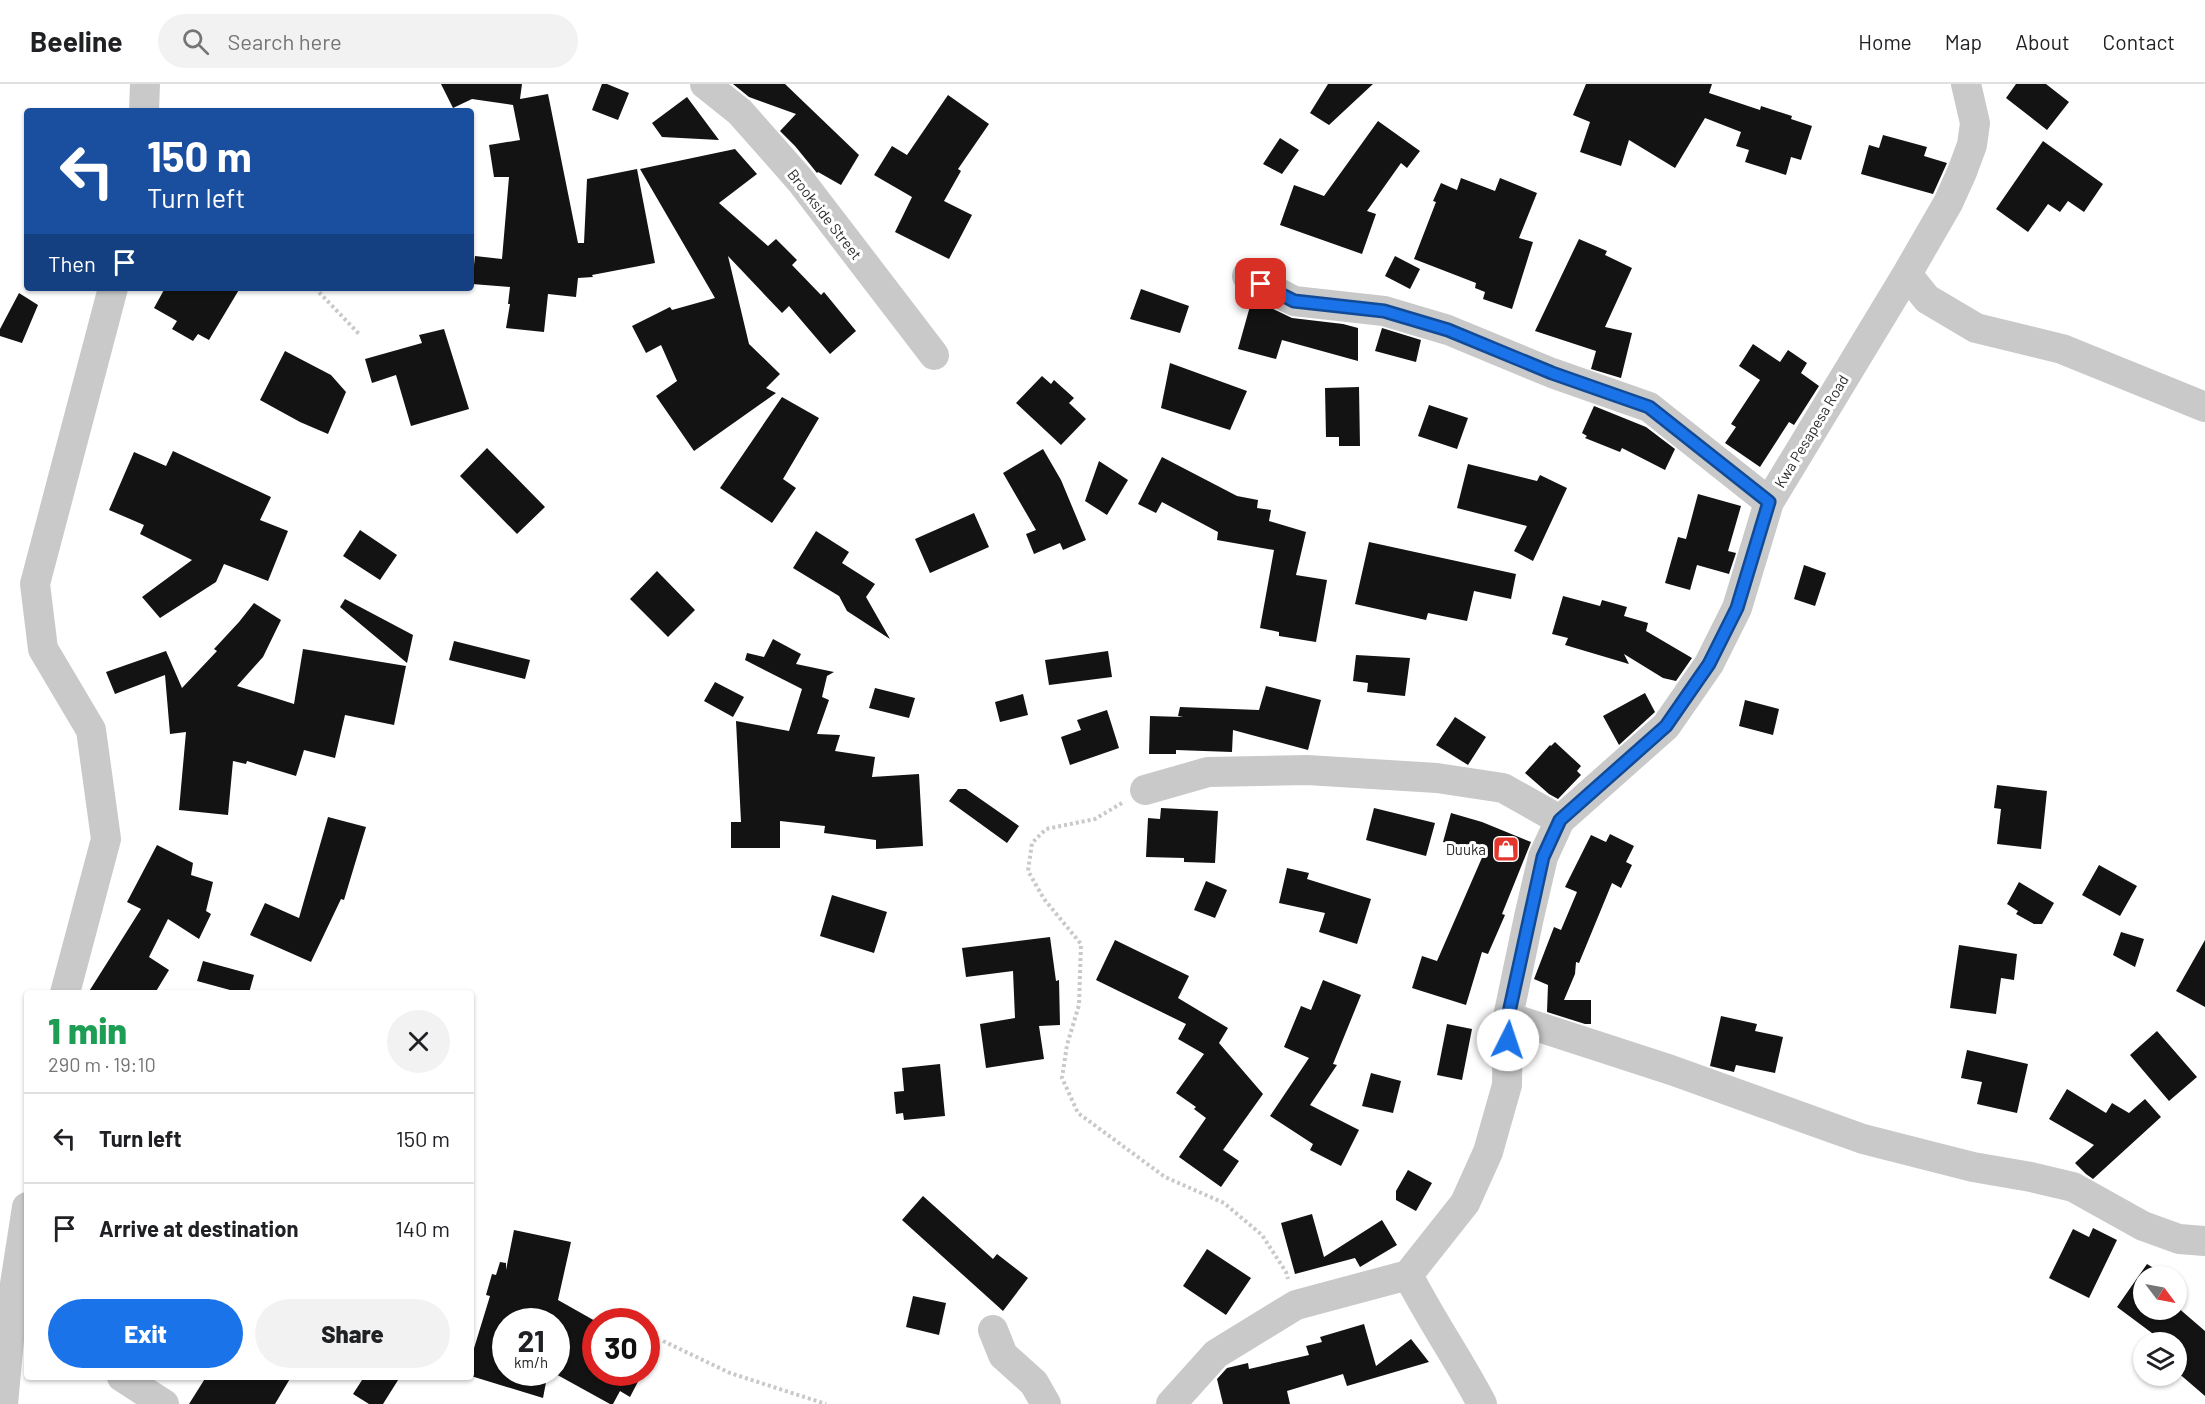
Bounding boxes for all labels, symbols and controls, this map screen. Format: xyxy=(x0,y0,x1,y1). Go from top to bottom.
search box xyxy=(158,14,578,68)
text: Beeline xyxy=(30,24,122,58)
icon: search xyxy=(179,25,212,58)
text: Search here xyxy=(227,28,342,54)
text: Home xyxy=(1858,29,1912,54)
text: Map xyxy=(1945,29,1982,54)
text: About xyxy=(2015,29,2070,54)
text: Contact xyxy=(2103,29,2175,54)
text: 150 m xyxy=(147,130,252,180)
icon: left xyxy=(48,132,126,210)
street label: Brookside Street xyxy=(784,165,866,263)
text: Turn left xyxy=(147,181,245,213)
icon: arrive xyxy=(108,246,141,279)
text: Then xyxy=(48,250,96,276)
pin xyxy=(1235,258,1286,309)
icon: arrive xyxy=(1244,267,1277,300)
street label: Kwa Pesapesa Road xyxy=(1770,371,1852,491)
shop icon: Duuka xyxy=(1491,834,1521,864)
place label: Duuka xyxy=(1446,840,1486,858)
text: 1 min xyxy=(48,1008,127,1051)
position arrow xyxy=(1476,1008,1540,1072)
button: close xyxy=(387,1010,450,1073)
text: 290 m · 19:10 xyxy=(48,1052,156,1076)
icon: left xyxy=(48,1122,81,1155)
text: Turn left xyxy=(99,1125,182,1151)
text: 150 m xyxy=(396,1125,450,1151)
icon: arrive xyxy=(48,1212,81,1245)
text: Arrive at destination xyxy=(99,1215,298,1241)
text: 140 m xyxy=(395,1215,450,1241)
north arrow xyxy=(2133,1266,2187,1320)
map controls xyxy=(2133,1266,2187,1386)
button: Exit xyxy=(48,1299,243,1368)
button: Share xyxy=(255,1299,450,1368)
speed limit sign: 30 xyxy=(582,1308,660,1386)
text: 21 xyxy=(517,1322,545,1358)
button: layers xyxy=(2133,1332,2187,1386)
text: km/h xyxy=(514,1353,548,1371)

